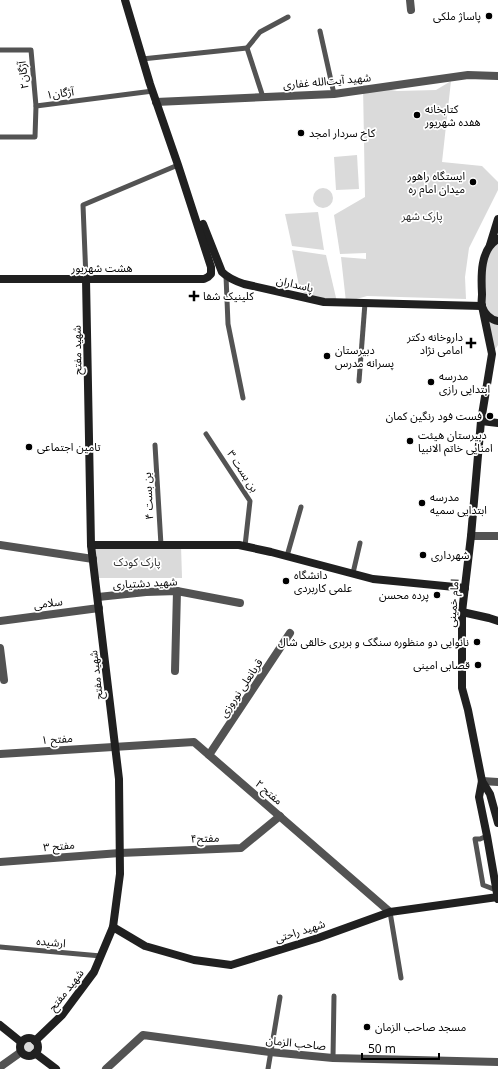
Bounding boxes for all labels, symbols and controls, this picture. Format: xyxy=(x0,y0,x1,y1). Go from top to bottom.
place label: پاساژ ملکی xyxy=(433,8,481,24)
marker: پاساژ ملکی xyxy=(484,11,494,21)
street label: ۲آژگان xyxy=(14,60,31,90)
street label: شهید آیت‌الله غفاری xyxy=(282,69,372,92)
street label: ۱آژگان xyxy=(45,83,75,102)
place label: کتابخانه هفده شهریور xyxy=(424,101,481,129)
marker: کتابخانه هفده شهریور xyxy=(412,110,422,120)
place label: کاخ سردار امجد xyxy=(309,125,376,141)
marker: کاخ سردار امجد xyxy=(296,128,306,138)
place label: ایستگاه راهور میدان امام ره xyxy=(407,168,465,197)
marker: ایستگاه راهور میدان امام ره xyxy=(468,177,478,187)
park label: پارک شهر xyxy=(400,208,443,224)
street label: هشت شهریور xyxy=(70,260,133,275)
street label: پاسداران xyxy=(275,272,315,296)
place label: کلینیک شفا xyxy=(203,288,254,303)
marker: کلینیک شفا xyxy=(188,290,200,302)
street label: شهید مفتح xyxy=(69,325,85,375)
place label: داروخانه دکتر امامی نژاد xyxy=(406,329,463,357)
marker: داروخانه دکتر امامی نژاد xyxy=(466,338,476,348)
place label: دبیرستان پسرانه مدرس xyxy=(335,342,394,371)
marker: دبیرستان پسرانه مدرس xyxy=(322,351,332,361)
place label: مدرسه ابتدایی رازی xyxy=(439,368,490,396)
marker: مدرسه ابتدایی رازی xyxy=(426,377,436,387)
place label: فست فود رنگین کمان xyxy=(386,408,482,423)
marker: فست فود رنگین کمان xyxy=(485,411,495,421)
place label: دبیرستان هیئت امنایی خاتم الانبیا xyxy=(418,427,493,457)
marker: دبیرستان هیئت امنایی خاتم الانبیا xyxy=(405,436,415,446)
place label: تامین اجتماعی xyxy=(37,439,101,454)
marker: تامین اجتماعی xyxy=(24,442,34,452)
street label: بن بست ۳ xyxy=(224,447,263,495)
street label: بن بست ۴ xyxy=(139,472,156,520)
place label: مدرسه ابتدایی سمیه xyxy=(430,489,487,517)
marker: مدرسه ابتدایی سمیه xyxy=(417,498,427,508)
place label: شهرداری xyxy=(431,547,470,562)
marker: شهرداری xyxy=(418,550,428,560)
park label: پارک کودک xyxy=(113,554,161,570)
place label: دانشگاه علمی کاربردی xyxy=(294,567,353,595)
street label: شهید دشتیاری xyxy=(112,573,178,592)
marker: دانشگاه علمی کاربردی xyxy=(281,576,291,586)
street label: امام خمینی xyxy=(443,578,463,628)
place label: پرده محسن xyxy=(379,587,429,603)
marker: پرده محسن xyxy=(432,590,442,600)
street label: سلامی xyxy=(32,593,64,612)
place label: نانوایی دو منظوره سنگک و بربری خالقی شال xyxy=(278,634,469,649)
marker: نانوایی دو منظوره سنگک و بربری خالقی شال xyxy=(472,637,482,647)
street label: شهید مفتح xyxy=(85,649,107,701)
street label: قربانعلی نوروزی xyxy=(215,655,266,720)
place label: قصابی امینی xyxy=(413,657,470,672)
marker: قصابی امینی xyxy=(473,660,483,670)
street label: مفتح ۱ xyxy=(41,730,74,748)
street label: مفتح ۲ xyxy=(252,776,286,809)
street label: مفتح۴ xyxy=(190,829,220,846)
street label: مفتح ۳ xyxy=(43,837,76,855)
street label: شهید راحتی xyxy=(273,915,327,946)
street label: ارشیده xyxy=(36,933,66,950)
street label: شهید مفتح xyxy=(44,965,88,1014)
place label: مسجد صاحب الزمان xyxy=(375,1019,466,1034)
marker: مسجد صاحب الزمان xyxy=(362,1022,372,1032)
street label: صاحب الزمان xyxy=(265,1032,327,1053)
scale bar xyxy=(362,1035,439,1061)
text: 50 m xyxy=(368,1040,396,1057)

